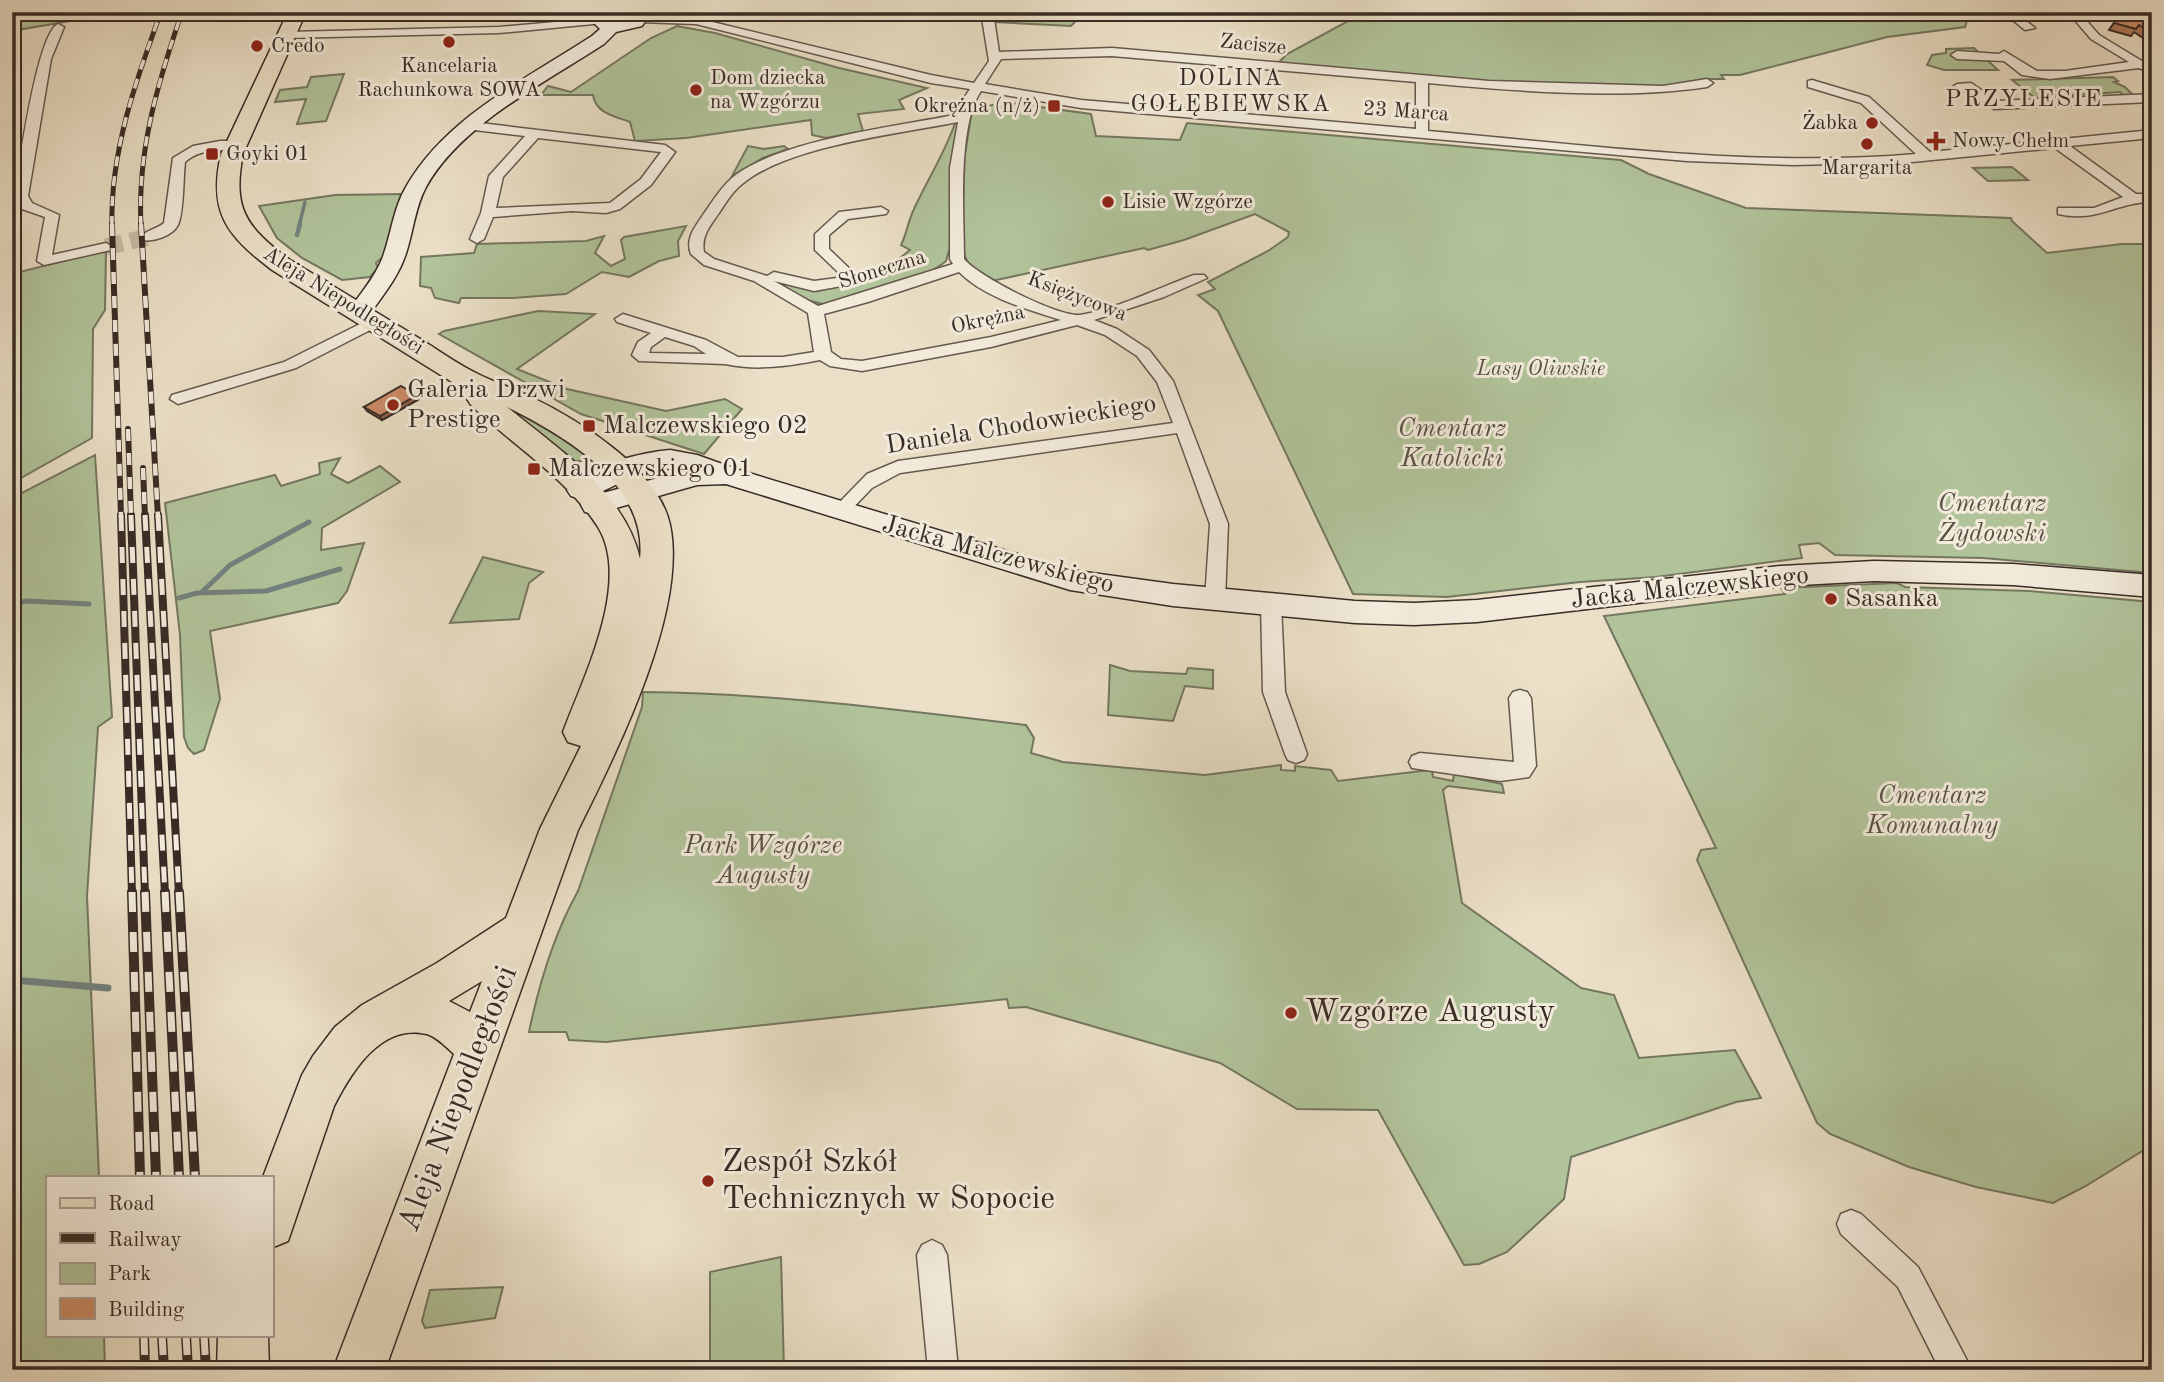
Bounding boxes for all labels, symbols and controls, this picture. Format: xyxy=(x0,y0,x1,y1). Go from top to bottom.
street label: Zacisze xyxy=(1219,31,1287,59)
marker: Kancelaria Rachunkowa SOWA xyxy=(441,34,457,50)
place label: Credo xyxy=(271,36,325,57)
marker: Credo xyxy=(249,38,265,54)
place label: Kancelaria Rachunkowa SOWA xyxy=(358,56,540,101)
district label: DOLINA GOŁĘBIEWSKA xyxy=(1130,67,1332,116)
place label: Dom dziecka na Wzgórzu xyxy=(710,68,825,113)
marker: Dom dziecka na Wzgórzu xyxy=(688,82,704,98)
district label: PRZYLESIE xyxy=(1945,88,2103,112)
place label: Okrężna (n/ż) xyxy=(914,96,1040,117)
marker: Okrężna (n/ż) xyxy=(1046,98,1062,114)
street label: 23 Marca xyxy=(1362,99,1450,125)
place label: Żabka xyxy=(1802,109,1858,134)
marker: Żabka xyxy=(1864,115,1880,131)
marker: Nowy Chełm xyxy=(1926,131,1946,151)
place label: Nowy Chełm xyxy=(1952,131,2069,152)
marker: Margarita xyxy=(1859,136,1875,152)
place label: Goyki 01 xyxy=(226,144,310,165)
marker: Goyki 01 xyxy=(204,146,220,162)
place label: Margarita xyxy=(1822,158,1912,179)
place label: Lisie Wzgórze xyxy=(1122,192,1253,213)
marker: Lisie Wzgórze xyxy=(1100,194,1116,210)
street label: Aleja Niepodległości xyxy=(259,243,427,359)
street label: Słoneczna xyxy=(836,247,928,293)
street label: Księżycowa xyxy=(1024,268,1130,326)
street label: Okrężna xyxy=(949,302,1027,338)
park label: Lasy Oliwskie xyxy=(1476,359,1605,380)
place label: Galeria Drzwi Prestige xyxy=(407,377,565,433)
street label: Daniela Chodowieckiego xyxy=(884,391,1158,459)
marker: Galeria Drzwi Prestige xyxy=(385,397,401,413)
place label: Malczewskiego 02 xyxy=(603,413,808,439)
park label: Cmentarz Katolicki xyxy=(1398,416,1506,472)
marker: Malczewskiego 02 xyxy=(581,418,597,434)
place label: Malczewskiego 01 xyxy=(548,456,753,482)
marker: Malczewskiego 01 xyxy=(526,461,542,477)
park label: Cmentarz Żydowski xyxy=(1938,491,2046,547)
street label: Jacka Malczewskiego xyxy=(879,511,1117,599)
street label: Jacka Malczewskiego xyxy=(1570,563,1810,613)
place label: Sasanka xyxy=(1845,586,1939,612)
marker: Sasanka xyxy=(1823,591,1839,607)
park label: Cmentarz Komunalny xyxy=(1865,783,1999,839)
park label: Park Wzgórze Augusty xyxy=(683,833,842,889)
street label: Aleja Niepodległości xyxy=(394,962,524,1236)
place label: Wzgórze Augusty xyxy=(1305,997,1555,1029)
marker: Wzgórze Augusty xyxy=(1283,1005,1299,1021)
place label: Zespół Szkół Technicznych w Sopocie xyxy=(722,1147,1055,1216)
marker: Zespół Szkół Technicznych w Sopocie xyxy=(700,1173,716,1189)
legend xyxy=(46,1176,273,1336)
text: Road xyxy=(108,1194,155,1215)
text: Railway xyxy=(108,1230,182,1251)
text: Park xyxy=(108,1264,151,1285)
text: Building xyxy=(108,1300,185,1321)

